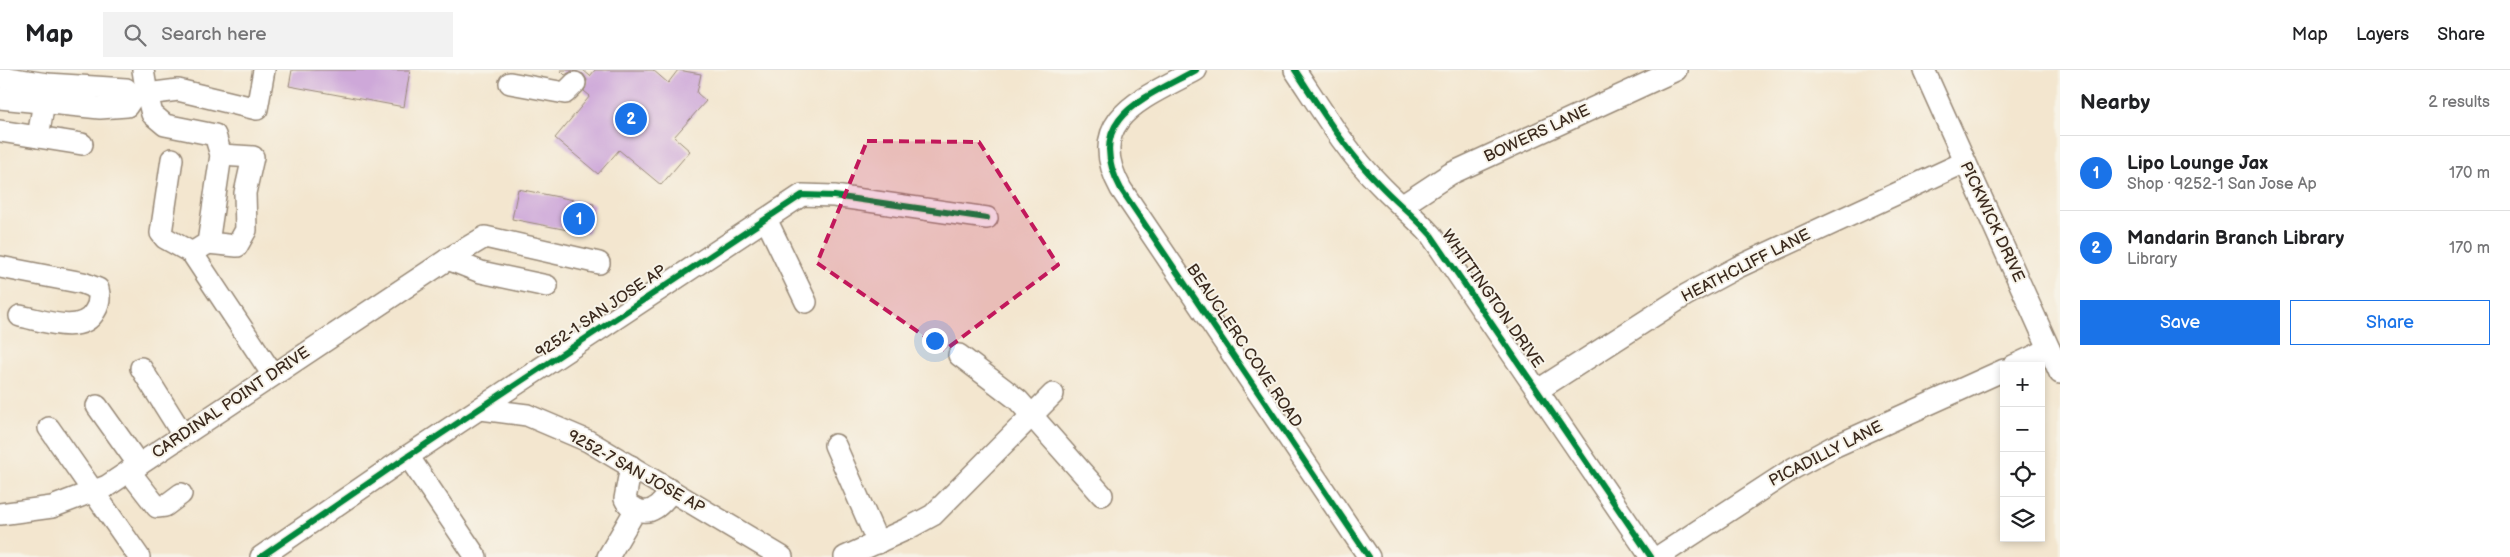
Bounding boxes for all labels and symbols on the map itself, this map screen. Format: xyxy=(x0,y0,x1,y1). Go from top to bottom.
pin: 2 xyxy=(615,100,647,138)
street label: BOWERS LANE xyxy=(1481,101,1593,167)
street label: PICKWICK DRIVE xyxy=(1956,159,2028,285)
pin: 1 xyxy=(563,200,595,238)
street label: HEATHCLIFF LANE xyxy=(1678,225,1814,307)
street label: WHITTINGTON DRIVE xyxy=(1437,226,1547,372)
street label: 9252-1 SAN JOSE AP xyxy=(532,261,670,363)
street label: BEAUCLERC COVE ROAD xyxy=(1182,261,1306,431)
your location xyxy=(922,328,948,354)
street label: CARDINAL POINT DRIVE xyxy=(149,343,313,463)
street label: PICADILLY LANE xyxy=(1766,417,1886,491)
street label: 9252-7 SAN JOSE AP xyxy=(564,426,708,518)

